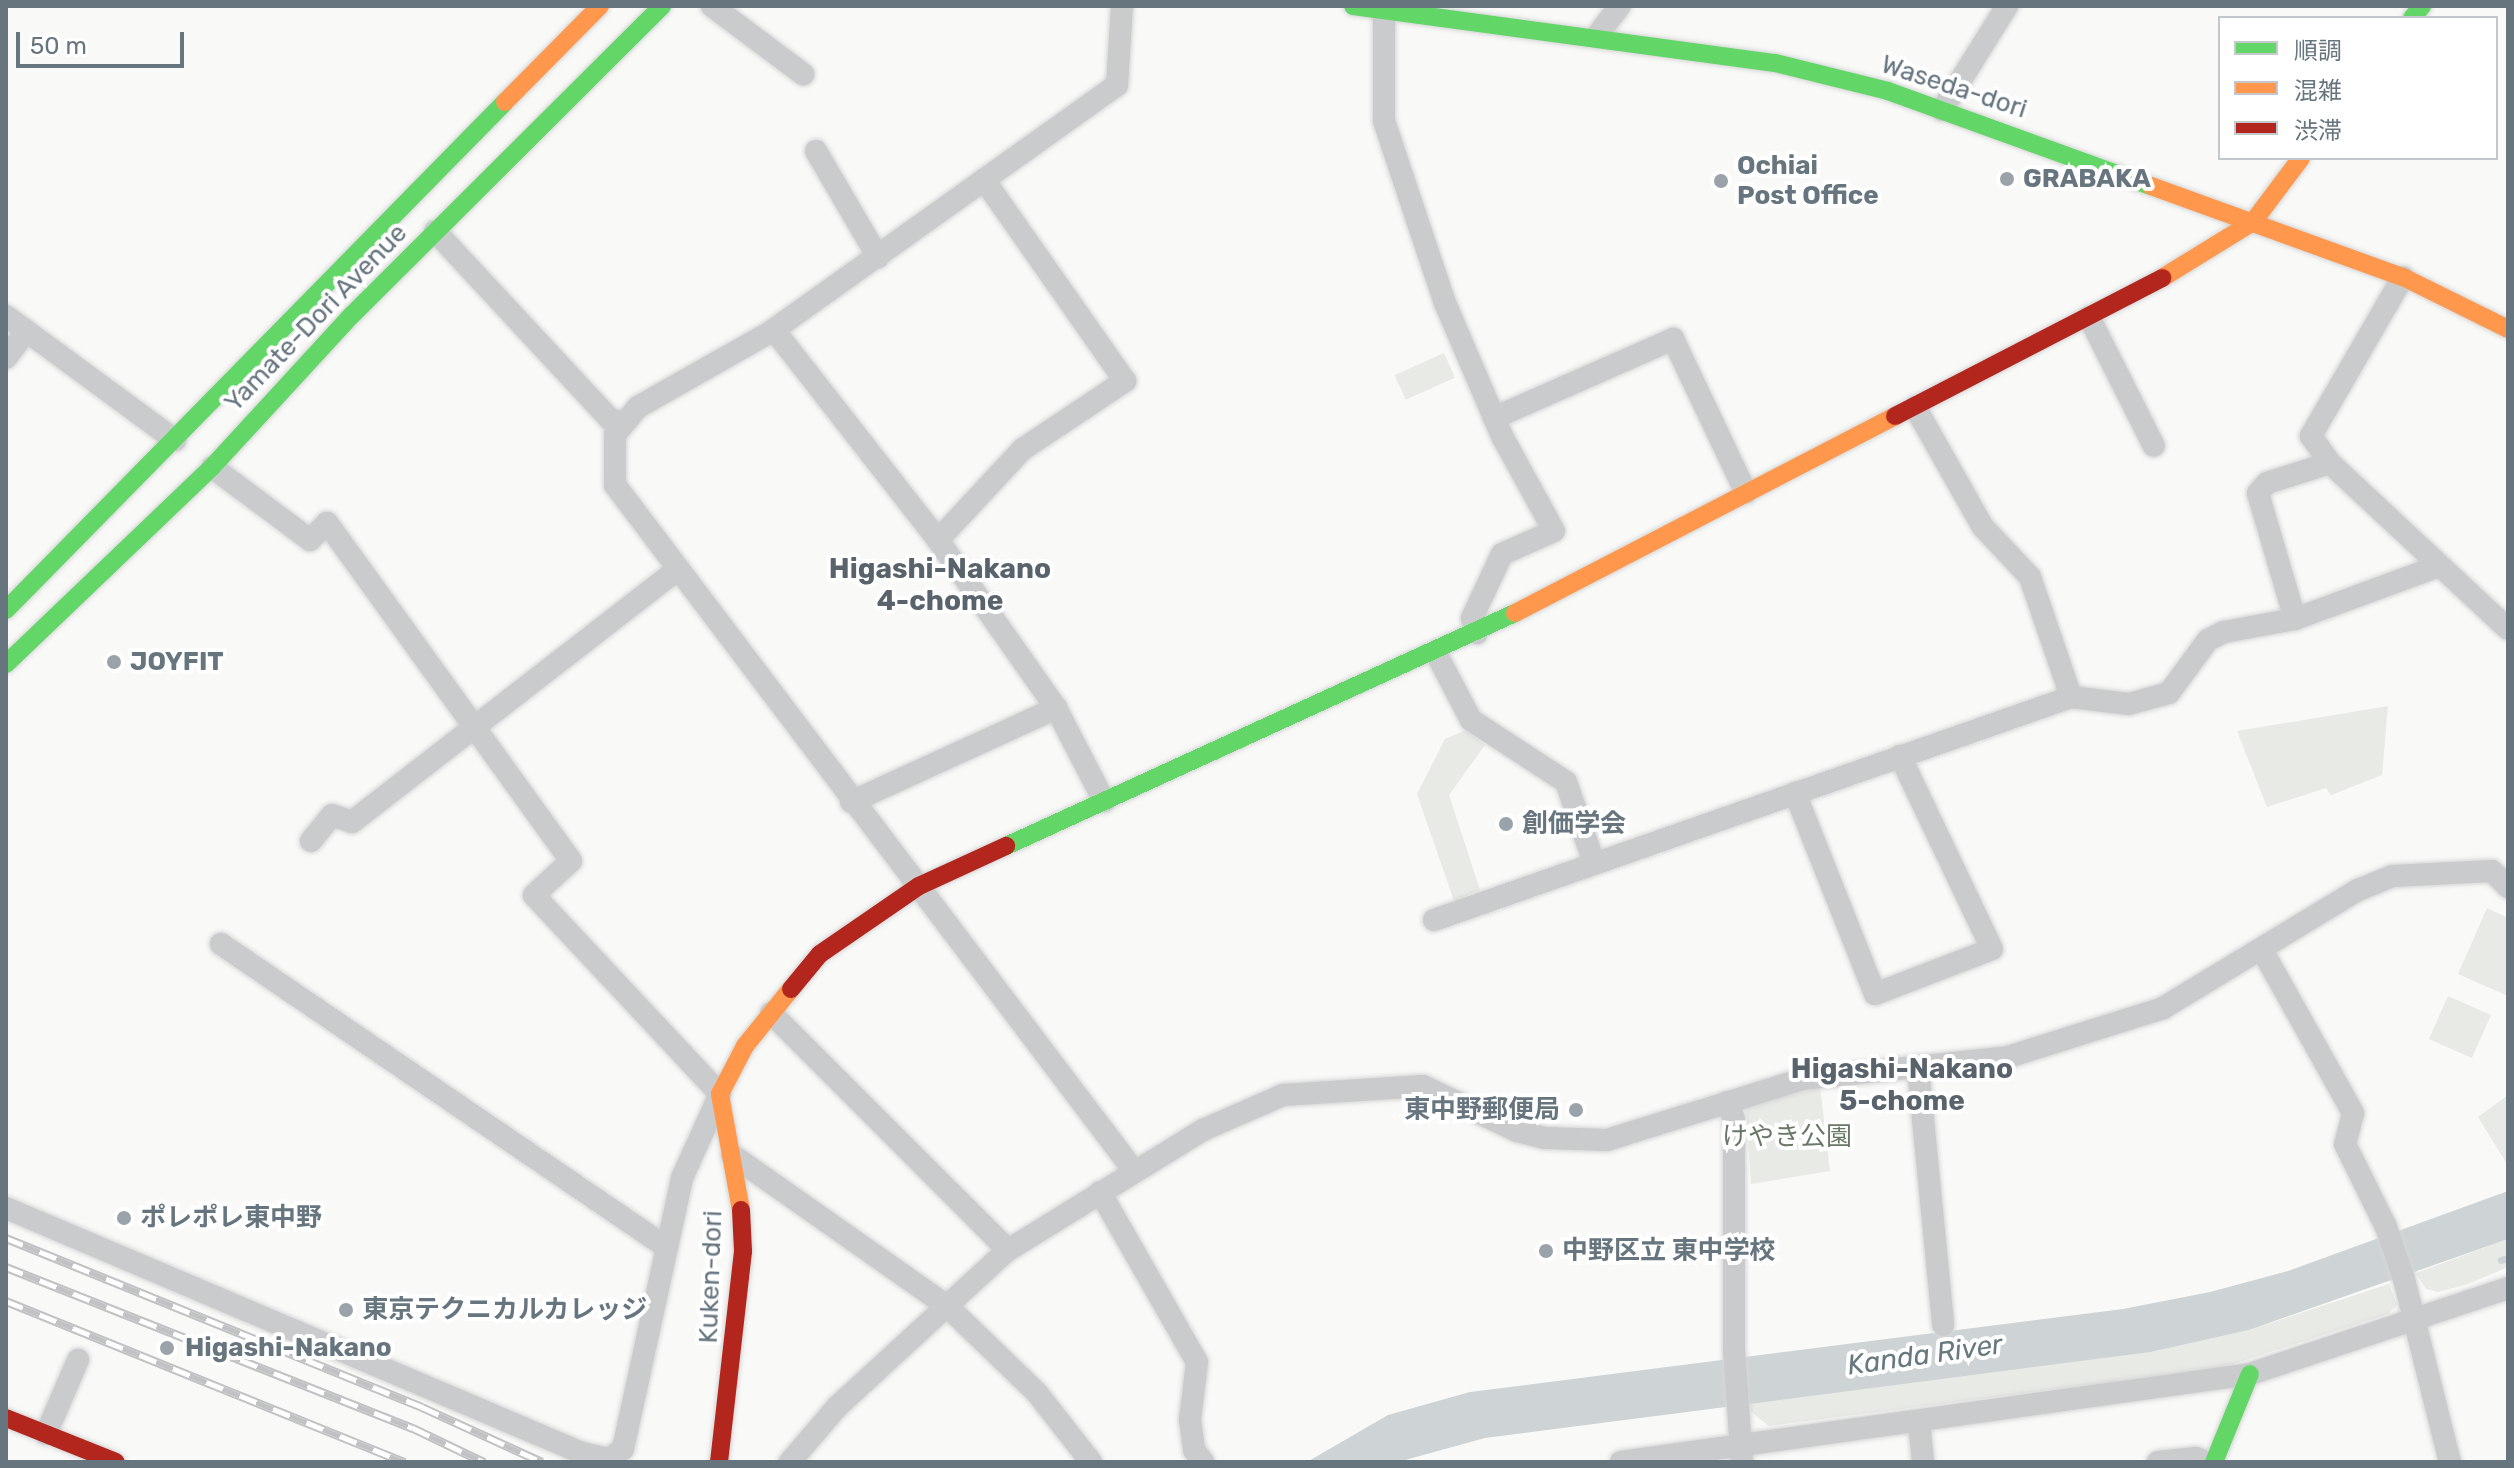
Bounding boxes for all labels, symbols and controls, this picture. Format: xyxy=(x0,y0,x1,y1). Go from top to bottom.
scale bar xyxy=(20,16,188,66)
legend xyxy=(2218,16,2498,160)
text: 50 m xyxy=(30,32,87,60)
text: 順調 xyxy=(2294,37,2342,65)
street label: Waseda-dori xyxy=(1877,49,2031,125)
text: 混雑 xyxy=(2294,77,2342,105)
text: 渋滞 xyxy=(2294,117,2342,145)
place label: Ochiai Post Office xyxy=(1737,150,1879,212)
place label: GRABAKA xyxy=(2023,163,2151,195)
marker: GRABAKA xyxy=(1998,170,2016,188)
marker: Ochiai Post Office xyxy=(1712,172,1730,190)
street label: Yamate-Dori Avenue xyxy=(218,217,414,419)
district label: Higashi-Nakano 4-chome xyxy=(829,552,1051,618)
place label: JOYFIT xyxy=(130,646,224,678)
marker: JOYFIT xyxy=(105,653,123,671)
place label: 創価学会 xyxy=(1522,808,1626,840)
marker: 創価学会 xyxy=(1497,815,1515,833)
district label: Higashi-Nakano 5-chome xyxy=(1791,1052,2013,1118)
place label: 東中野郵便局 xyxy=(1404,1094,1560,1126)
marker: 東中野郵便局 xyxy=(1567,1101,1585,1119)
park label: けやき公園 xyxy=(1722,1121,1852,1153)
place label: ポレポレ東中野 xyxy=(140,1202,322,1234)
marker: ポレポレ東中野 xyxy=(115,1209,133,1227)
street label: Kuken-dori xyxy=(693,1210,729,1344)
place label: 中野区立 東中学校 xyxy=(1562,1235,1776,1267)
marker: 中野区立 東中学校 xyxy=(1537,1242,1555,1260)
place label: 東京テクニカルカレッジ xyxy=(362,1294,648,1326)
marker: 東京テクニカルカレッジ xyxy=(337,1301,355,1319)
water label: Kanda River xyxy=(1845,1327,2005,1383)
place label: Higashi-Nakano xyxy=(185,1332,392,1364)
marker: Higashi-Nakano xyxy=(156,1337,178,1359)

